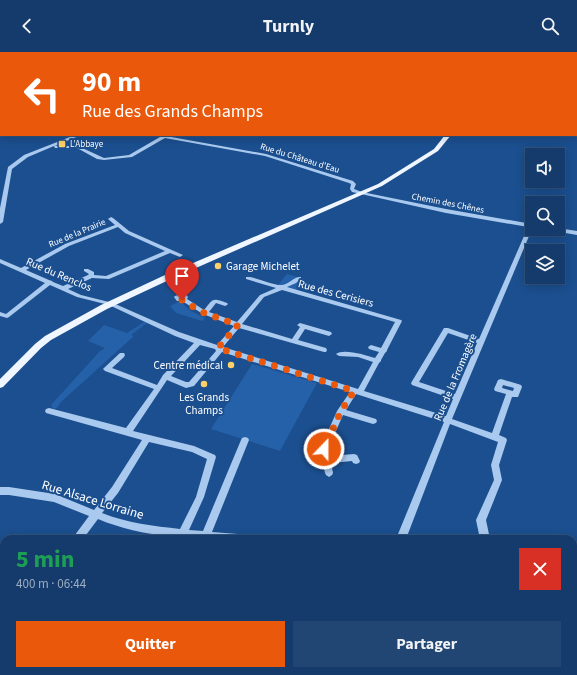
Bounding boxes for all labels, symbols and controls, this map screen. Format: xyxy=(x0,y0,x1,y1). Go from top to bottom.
text: Turnly xyxy=(263,14,314,39)
icon: back xyxy=(16,15,38,37)
icon: search xyxy=(539,15,561,37)
text: 90 m xyxy=(82,62,141,102)
icon: left xyxy=(16,68,68,120)
text: Rue des Grands Champs xyxy=(82,99,263,124)
place label: L'Abbaye xyxy=(70,138,104,151)
marker: L'Abbaye xyxy=(57,139,67,149)
street label: Rue du Château d'Eau xyxy=(259,140,341,177)
map controls xyxy=(525,148,565,284)
button: sound xyxy=(525,148,565,188)
street label: Chemin des Chênes xyxy=(411,190,485,217)
button: search xyxy=(525,196,565,236)
street label: Rue de la Prairie xyxy=(47,215,108,251)
button: layers xyxy=(525,244,565,284)
street label: Rue du Renclos xyxy=(24,254,94,295)
pin xyxy=(165,259,199,300)
place label: Garage Michelet xyxy=(226,259,300,274)
marker: Garage Michelet xyxy=(213,261,223,271)
icon: arrive xyxy=(171,265,193,287)
street label: Rue des Cerisiers xyxy=(296,276,376,311)
street label: Rue de la Fromagère xyxy=(430,331,481,423)
place label: Centre médical xyxy=(154,358,223,373)
marker: Centre médical xyxy=(226,360,236,370)
marker: Les Grands Champs xyxy=(199,379,209,389)
place label: Les Grands Champs xyxy=(179,390,229,418)
position arrow xyxy=(303,428,345,470)
street label: Rue Alsace Lorraine xyxy=(39,476,146,524)
text: 5 min xyxy=(16,542,74,577)
button: close xyxy=(519,548,561,590)
text: 400 m · 06:44 xyxy=(16,575,86,593)
button: Quitter xyxy=(16,621,285,667)
button: Partager xyxy=(293,621,561,667)

